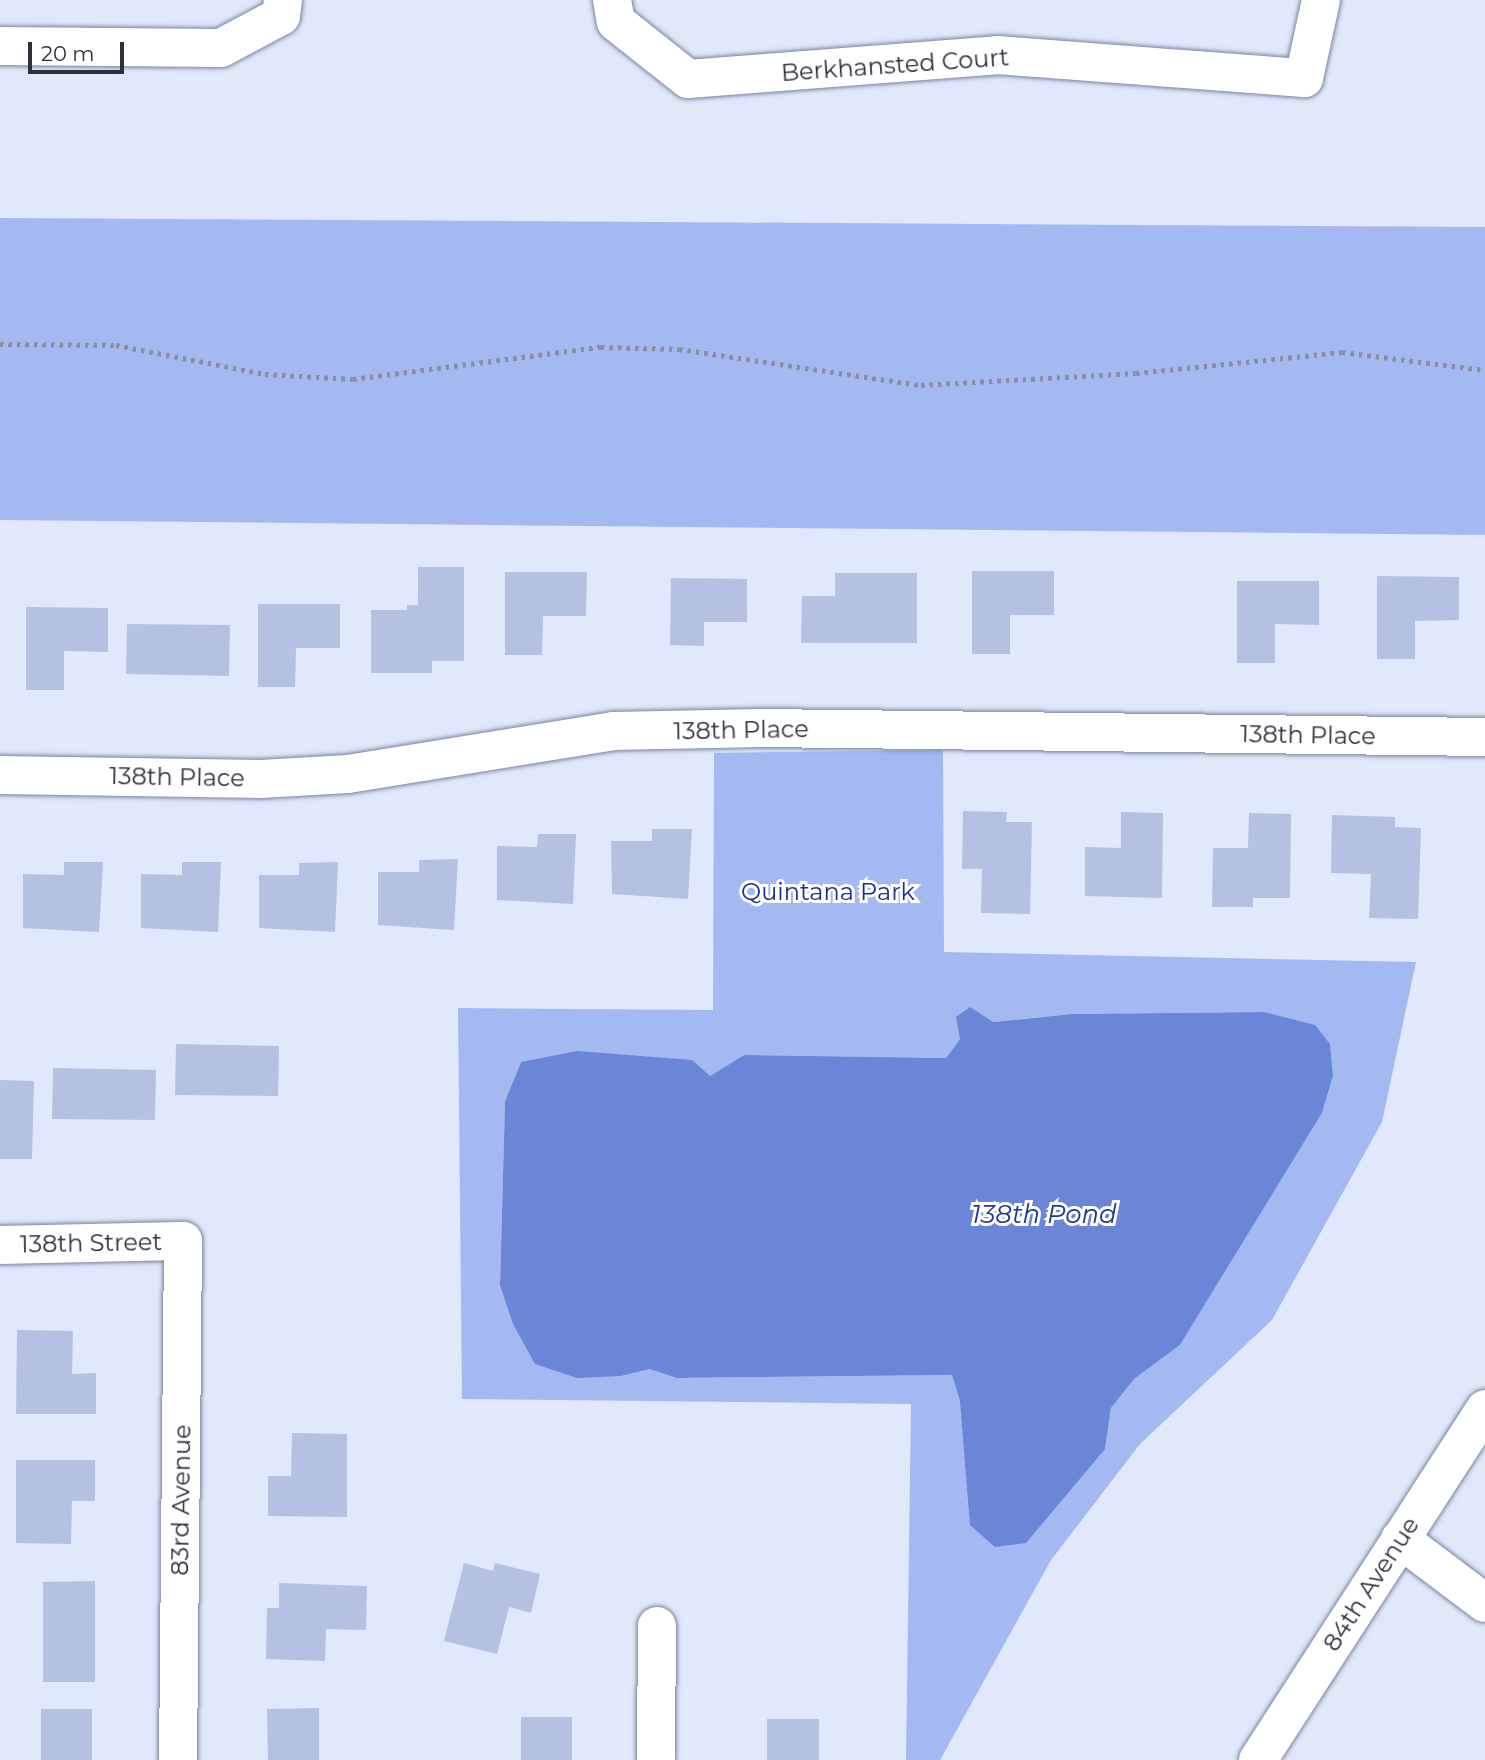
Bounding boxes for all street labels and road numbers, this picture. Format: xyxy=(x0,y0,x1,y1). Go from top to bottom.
street label: Berkhansted Court xyxy=(780,43,1010,87)
street label: 138th Place xyxy=(673,714,809,746)
street label: 138th Place xyxy=(1240,719,1376,751)
street label: 138th Place xyxy=(109,761,245,793)
street label: 138th Street xyxy=(20,1227,162,1259)
street label: 83rd Avenue xyxy=(165,1424,197,1576)
street label: 84th Avenue xyxy=(1317,1512,1425,1656)

